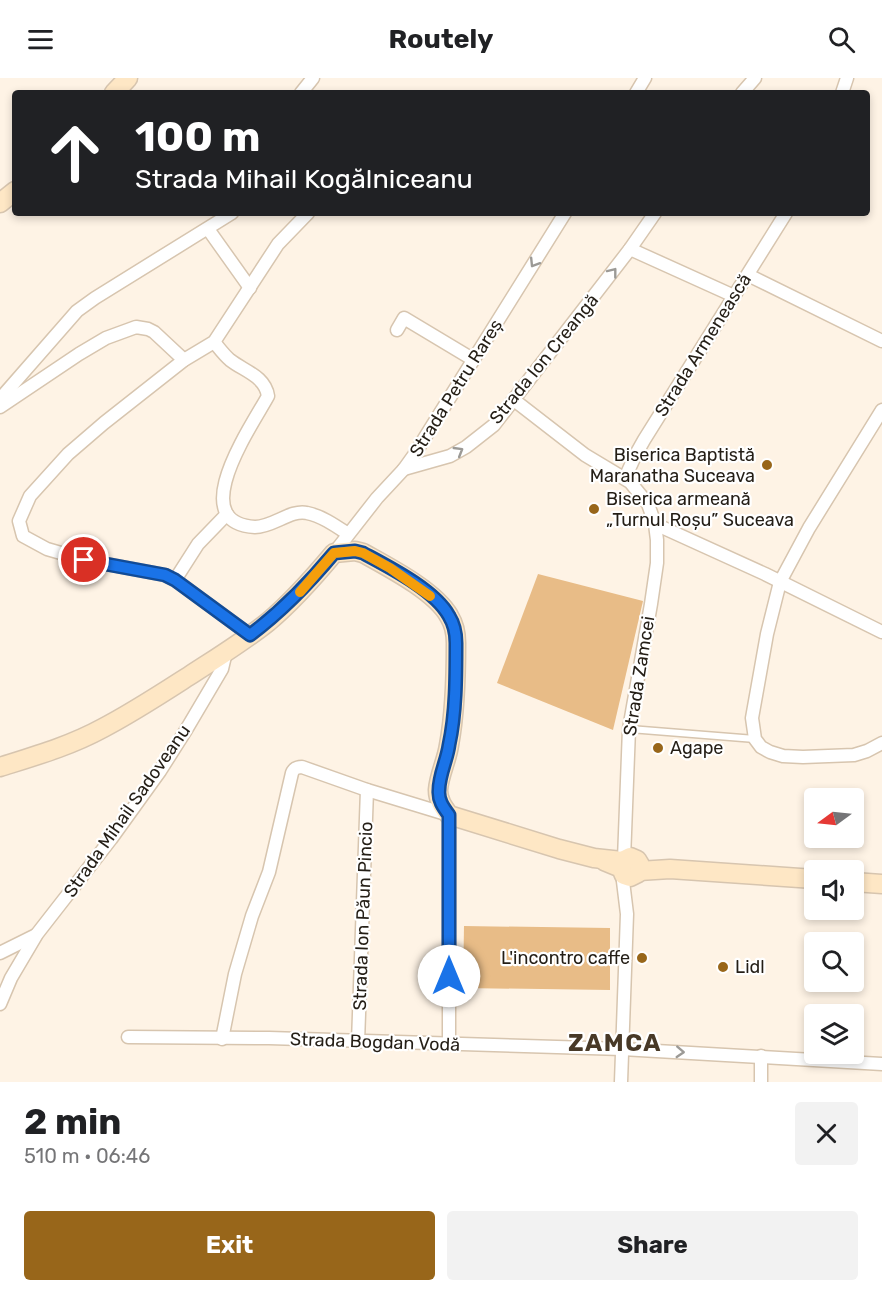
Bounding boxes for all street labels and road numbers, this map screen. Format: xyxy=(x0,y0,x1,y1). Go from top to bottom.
street label: Strada Armenească xyxy=(650,269,756,421)
street label: Strada Ion Creangă xyxy=(485,290,603,428)
street label: Strada Petru Rareș xyxy=(405,315,507,461)
street label: Strada Zamcei xyxy=(619,615,659,737)
street label: Strada Mihail Sadoveanu xyxy=(59,720,195,902)
street label: Strada Ion Păun Pincio xyxy=(349,821,377,1011)
street label: Strada Bogdan Vodă xyxy=(290,1028,460,1056)

